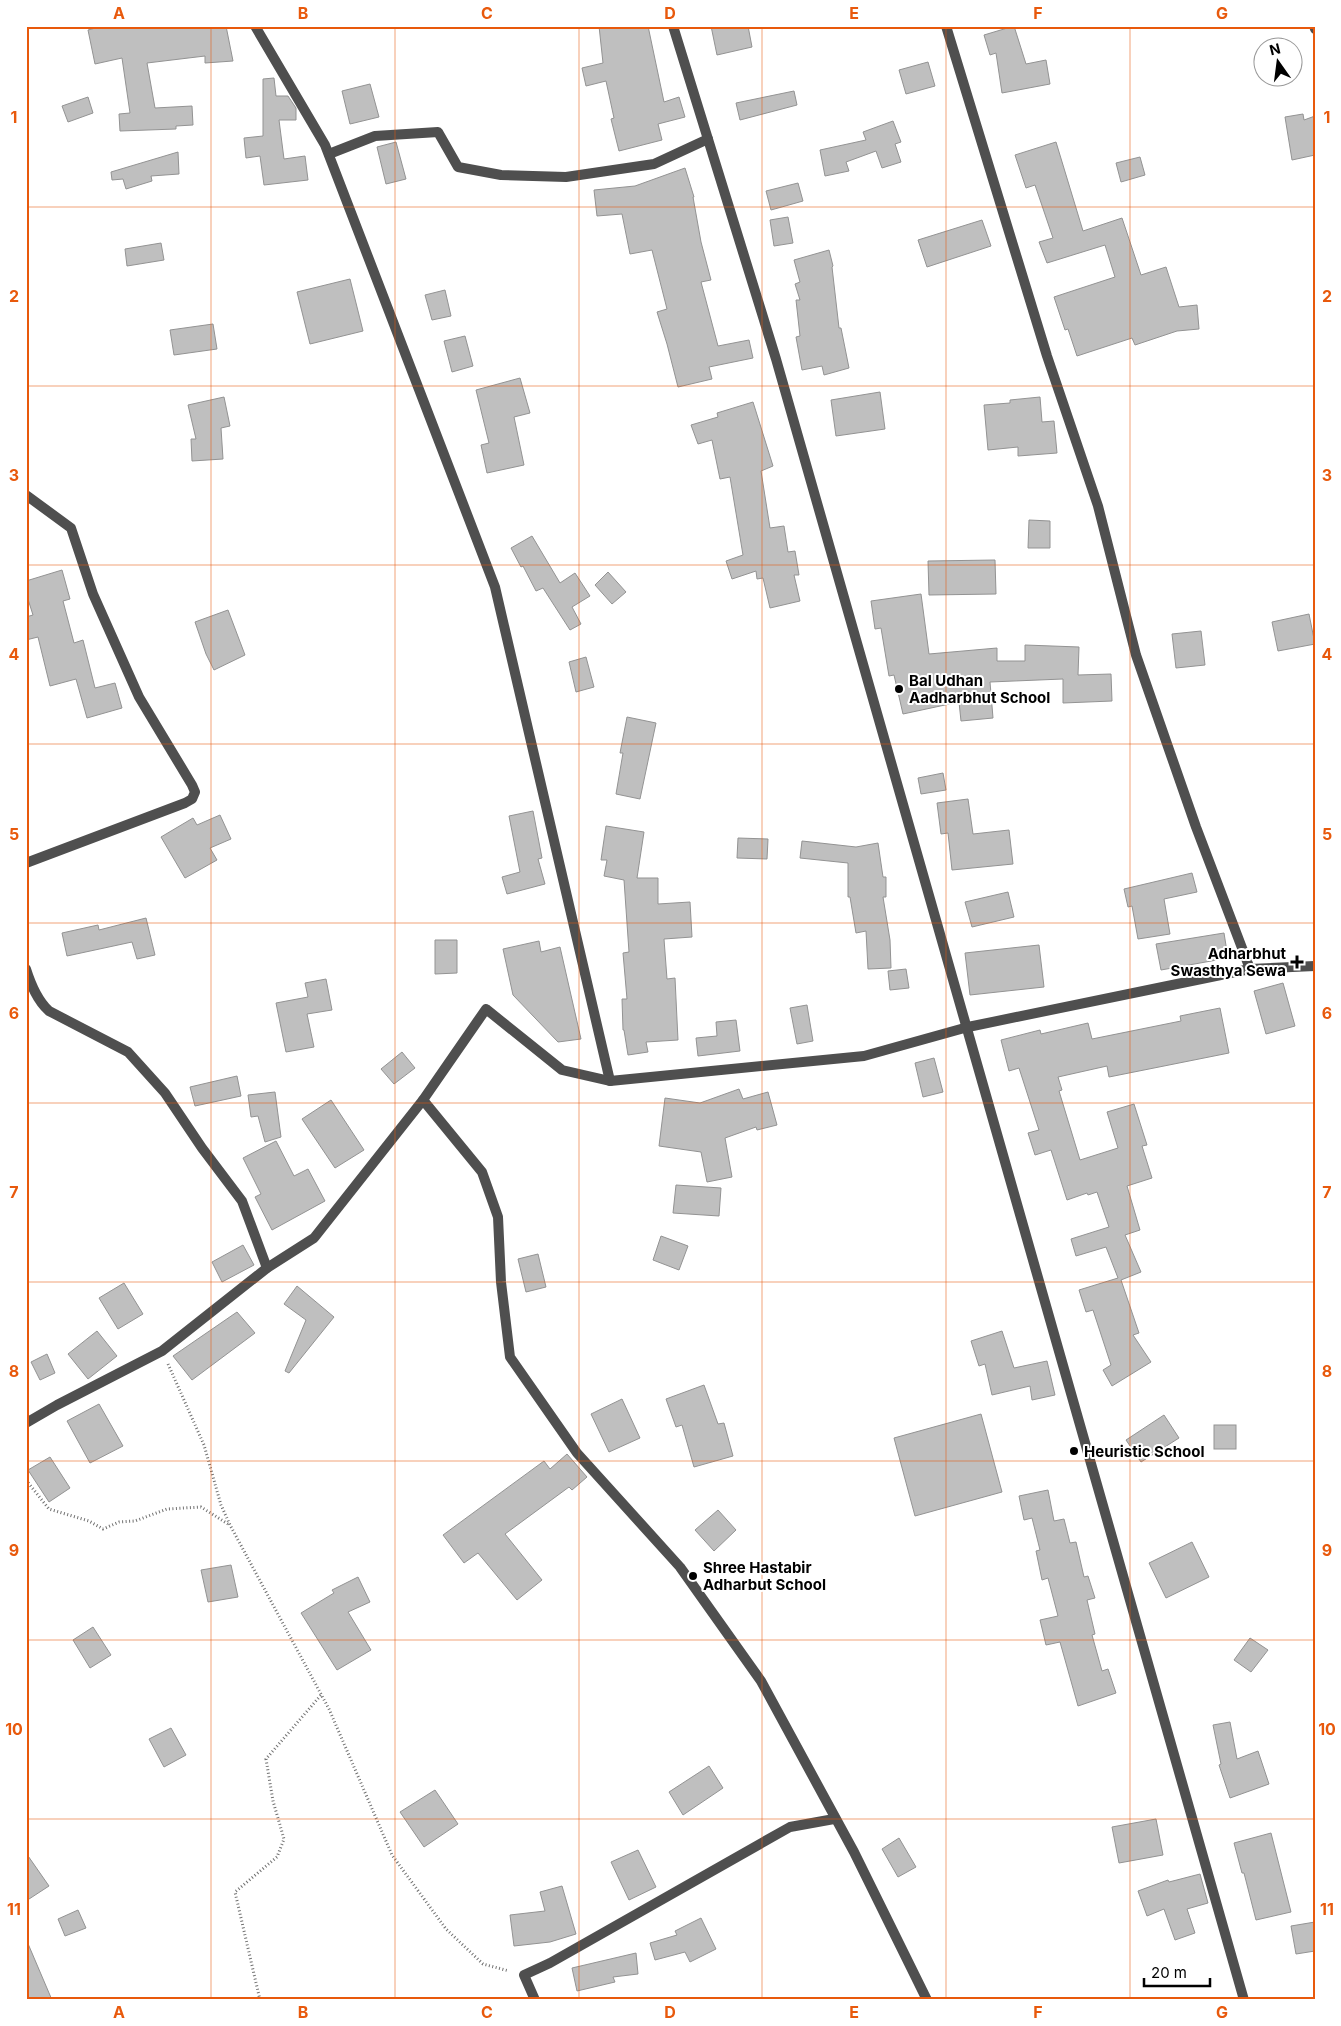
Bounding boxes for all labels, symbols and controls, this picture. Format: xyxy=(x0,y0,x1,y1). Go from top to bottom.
text: A xyxy=(113,3,125,23)
text: B xyxy=(298,3,308,23)
text: C xyxy=(481,3,493,23)
text: D xyxy=(664,3,676,23)
text: E xyxy=(849,3,859,23)
text: F xyxy=(1033,3,1043,23)
text: G xyxy=(1216,3,1228,23)
north arrow xyxy=(1254,38,1304,88)
text: N xyxy=(1268,39,1282,58)
text: 1 xyxy=(11,107,17,127)
text: 1 xyxy=(1324,107,1330,127)
text: 2 xyxy=(9,286,19,306)
text: 2 xyxy=(1322,286,1332,306)
text: 3 xyxy=(9,465,19,485)
text: 3 xyxy=(1322,465,1332,485)
text: 4 xyxy=(9,644,20,664)
text: 4 xyxy=(1322,644,1333,664)
place label: Bal Udhan Aadharbhut School xyxy=(909,671,1050,707)
marker: Bal Udhan Aadharbhut School xyxy=(893,683,905,695)
text: 5 xyxy=(9,824,19,844)
text: 5 xyxy=(1322,824,1332,844)
place label: Adharbhut Swasthya Sewa xyxy=(1171,944,1287,980)
marker: Adharbhut Swasthya Sewa xyxy=(1290,955,1304,969)
text: 6 xyxy=(9,1003,19,1023)
text: 6 xyxy=(1322,1003,1332,1023)
text: 7 xyxy=(9,1182,19,1202)
text: 7 xyxy=(1322,1182,1332,1202)
text: 8 xyxy=(9,1361,19,1381)
text: 8 xyxy=(1322,1361,1332,1381)
place label: Heuristic School xyxy=(1084,1442,1205,1461)
marker: Heuristic School xyxy=(1068,1445,1080,1457)
text: 9 xyxy=(9,1540,19,1560)
text: 9 xyxy=(1322,1540,1332,1560)
place label: Shree Hastabir Adharbut School xyxy=(703,1558,826,1594)
marker: Shree Hastabir Adharbut School xyxy=(687,1570,699,1582)
text: 10 xyxy=(5,1719,23,1739)
text: 10 xyxy=(1318,1719,1336,1739)
text: 11 xyxy=(7,1899,21,1919)
text: 11 xyxy=(1320,1899,1334,1919)
scale bar xyxy=(1144,1956,1210,1988)
text: 20 m xyxy=(1151,1963,1187,1982)
text: A xyxy=(113,2002,125,2022)
text: B xyxy=(298,2002,308,2022)
text: C xyxy=(481,2002,493,2022)
text: D xyxy=(664,2002,676,2022)
text: E xyxy=(849,2002,859,2022)
text: F xyxy=(1033,2002,1043,2022)
text: G xyxy=(1216,2002,1228,2022)

